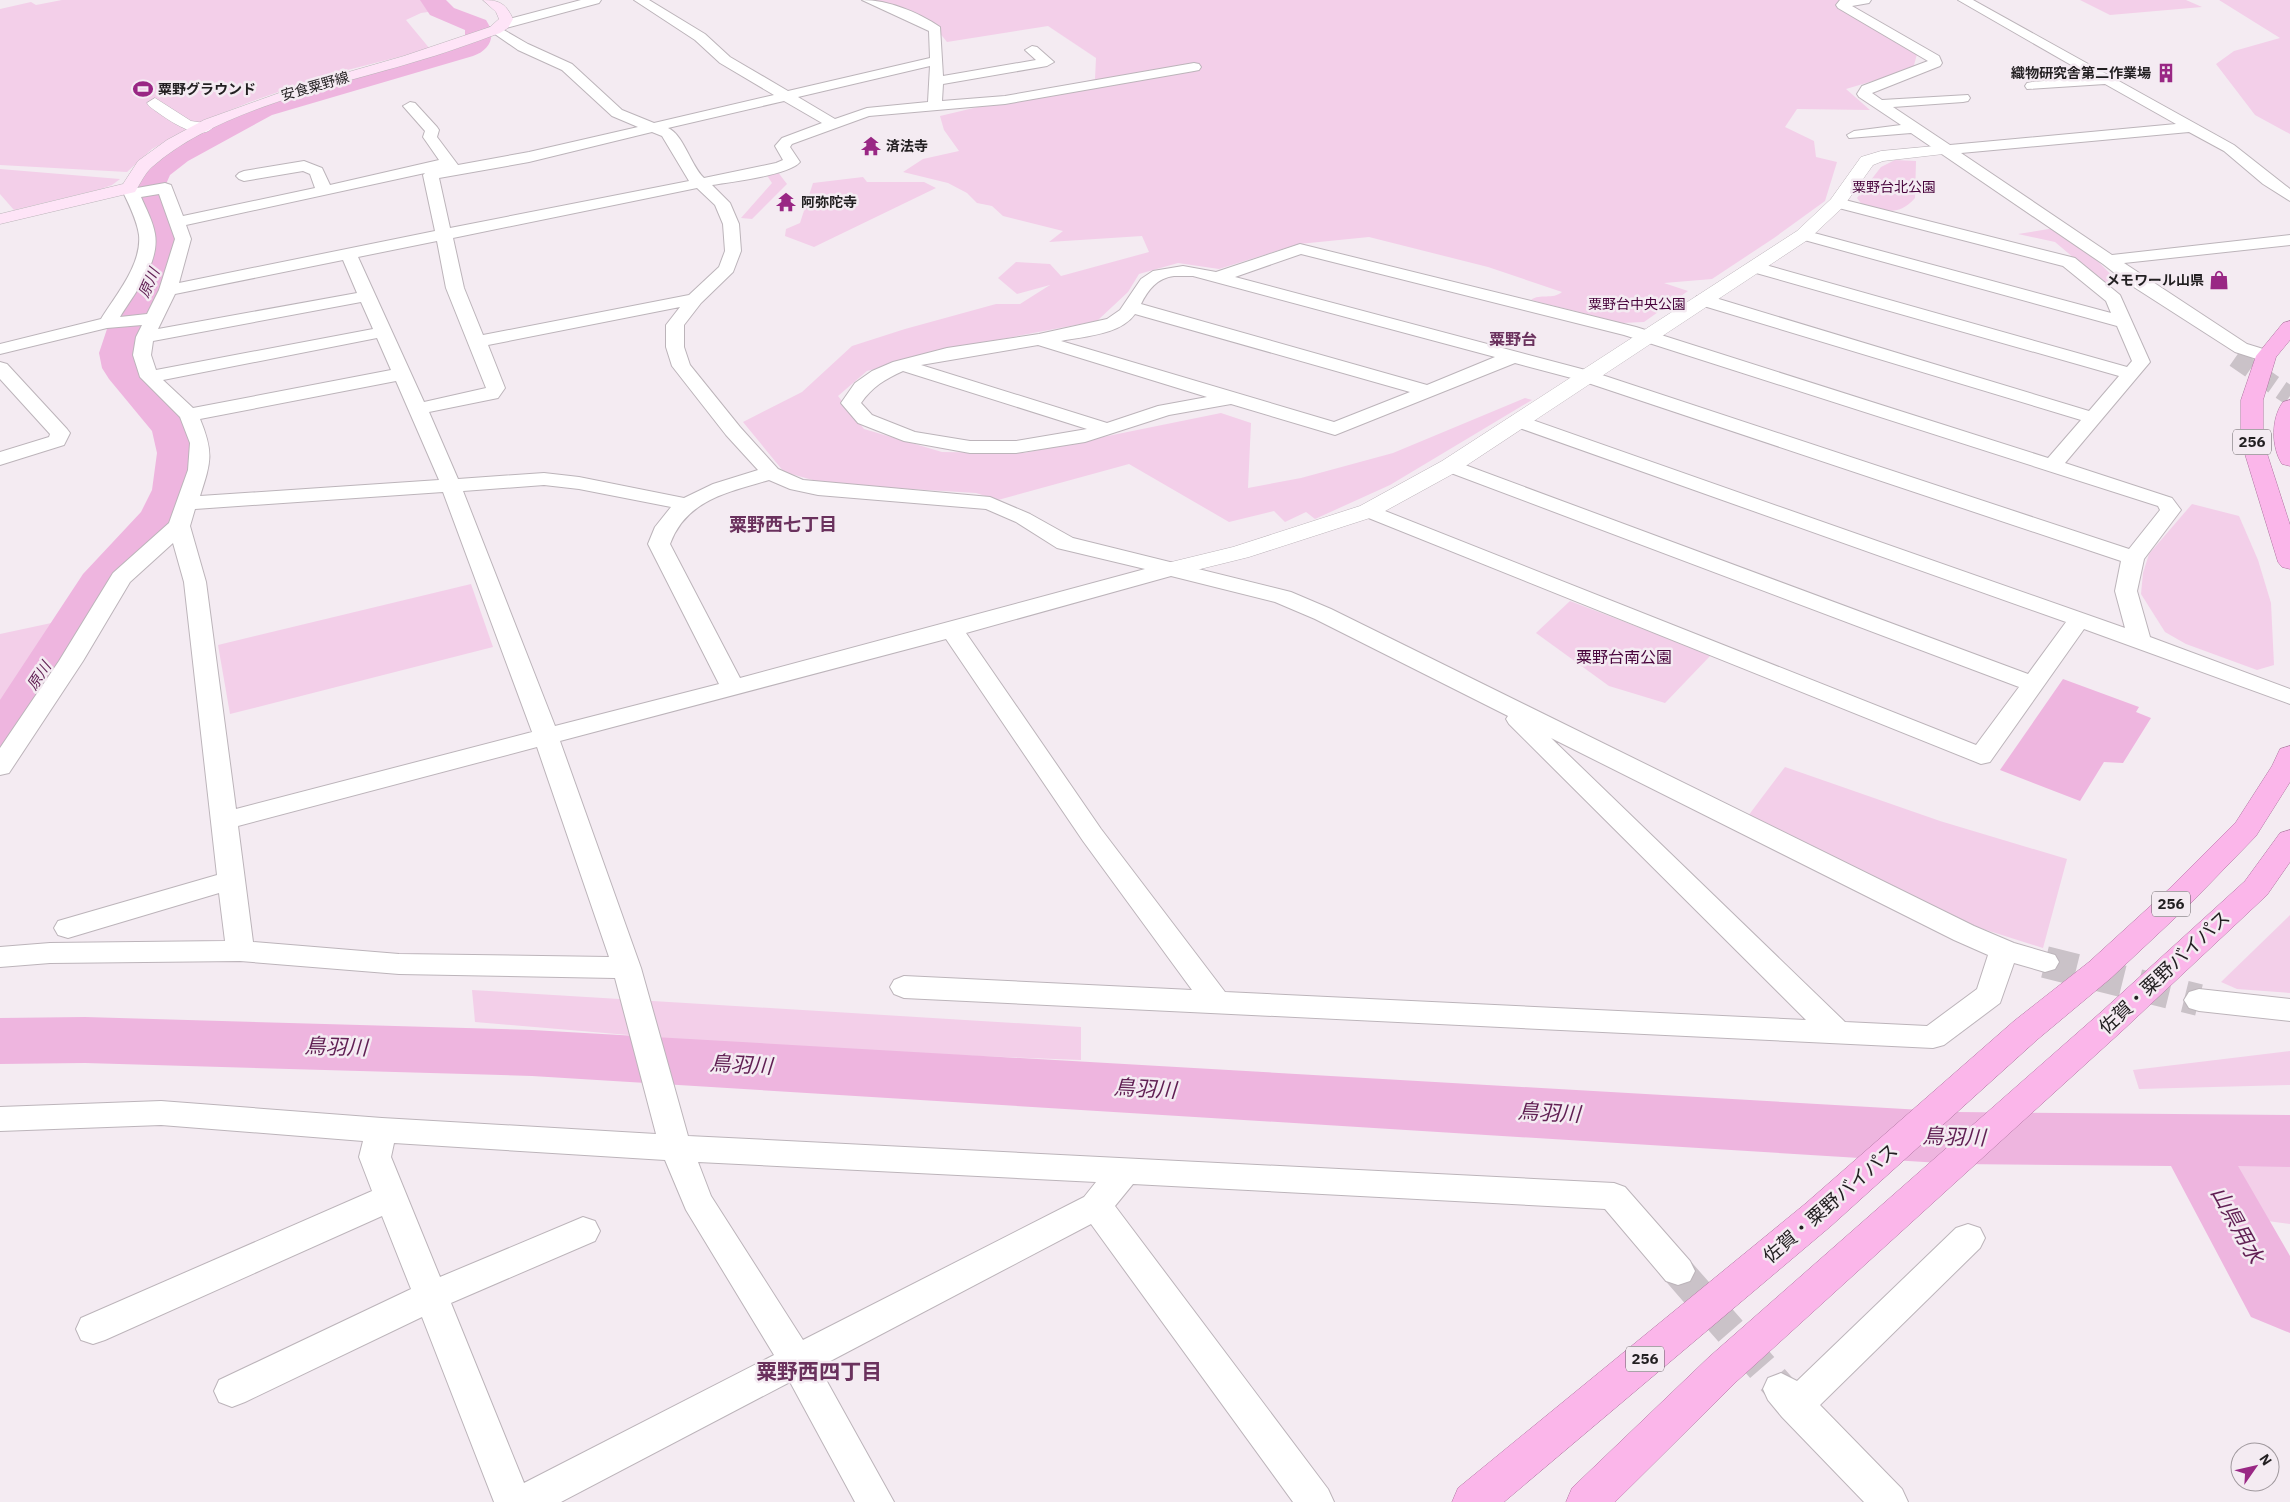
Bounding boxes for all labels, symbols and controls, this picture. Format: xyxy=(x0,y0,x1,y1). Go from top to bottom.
building icon: 織物研究舎第二作業場 xyxy=(2155,62,2177,84)
place label: 織物研究舎第二作業場 xyxy=(2011,64,2151,82)
street label: 安食粟野線 xyxy=(279,68,351,104)
sports icon: 粟野グラウンド xyxy=(132,78,154,100)
place label: 粟野グラウンド xyxy=(158,80,256,98)
temple icon: 済法寺 xyxy=(860,135,882,157)
place label: 済法寺 xyxy=(886,137,928,155)
park label: 粟野台北公園 xyxy=(1852,178,1936,196)
temple icon: 阿弥陀寺 xyxy=(775,191,797,213)
place label: 阿弥陀寺 xyxy=(801,193,857,211)
water label: 原川 xyxy=(134,263,164,300)
shop icon: メモワール山県 xyxy=(2208,269,2230,291)
place label: メモワール山県 xyxy=(2106,271,2204,289)
park label: 粟野台中央公園 xyxy=(1588,295,1686,313)
district label: 粟野台 xyxy=(1489,329,1537,349)
road number: 256 xyxy=(2233,430,2271,454)
district label: 粟野西七丁目 xyxy=(729,513,837,536)
park label: 粟野台南公園 xyxy=(1576,647,1672,667)
water label: 原川 xyxy=(22,656,56,693)
road number: 256 xyxy=(2152,892,2190,916)
street label: 佐賀・粟野バイパス xyxy=(2093,905,2235,1039)
water label: 鳥羽川 xyxy=(304,1031,370,1061)
water label: 鳥羽川 xyxy=(709,1048,775,1080)
water label: 鳥羽川 xyxy=(1113,1072,1179,1104)
water label: 鳥羽川 xyxy=(1517,1096,1583,1128)
water label: 鳥羽川 xyxy=(1922,1121,1988,1151)
street label: 佐賀・粟野バイパス xyxy=(1758,1138,1902,1268)
water label: 山県用水 xyxy=(2205,1181,2271,1270)
road number: 256 xyxy=(1626,1346,1664,1372)
district label: 粟野西四丁目 xyxy=(756,1357,882,1385)
north arrow xyxy=(2230,1442,2280,1492)
text: N xyxy=(2255,1450,2276,1469)

